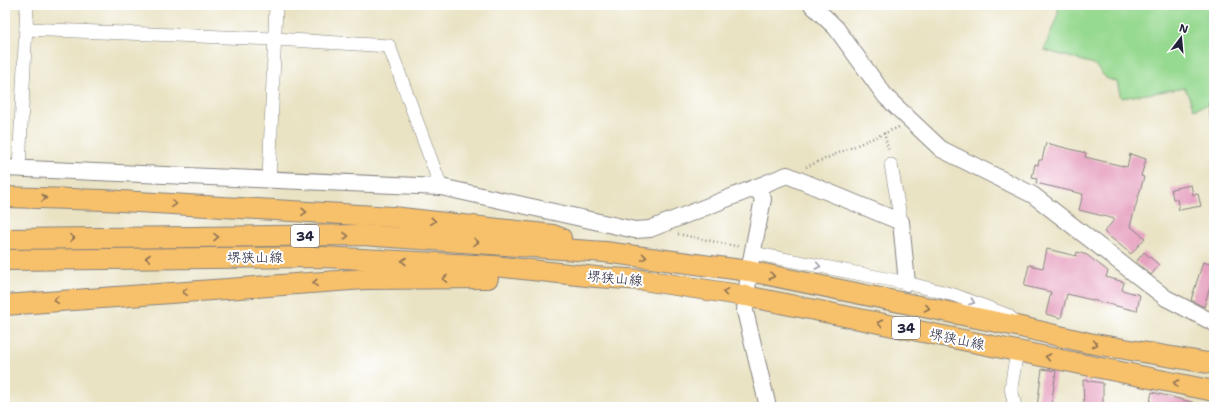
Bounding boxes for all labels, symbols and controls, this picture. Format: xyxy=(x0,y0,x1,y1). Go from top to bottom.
north arrow xyxy=(1161,18,1201,58)
text: N xyxy=(1177,20,1190,37)
one-way arrow xyxy=(41,194,47,202)
one-way arrow xyxy=(171,199,177,208)
one-way arrow xyxy=(301,207,307,216)
one-way arrow xyxy=(430,216,436,225)
road number: 34 xyxy=(291,225,319,247)
one-way arrow xyxy=(343,232,349,240)
one-way arrow xyxy=(213,233,219,241)
one-way arrow xyxy=(69,234,75,242)
one-way arrow xyxy=(473,238,479,247)
street label: 堺狭山線 xyxy=(227,248,283,266)
one-way arrow xyxy=(641,252,647,261)
one-way arrow xyxy=(145,254,151,262)
one-way arrow xyxy=(401,256,407,265)
one-way arrow xyxy=(815,261,822,270)
street label: 堺狭山線 xyxy=(586,267,644,289)
one-way arrow xyxy=(769,271,775,279)
one-way arrow xyxy=(442,274,448,283)
one-way arrow xyxy=(312,278,318,287)
one-way arrow xyxy=(182,287,188,296)
one-way arrow xyxy=(722,288,728,297)
one-way arrow xyxy=(53,296,59,305)
one-way arrow xyxy=(968,298,975,306)
one-way arrow xyxy=(924,303,930,311)
road number: 34 xyxy=(892,317,920,339)
one-way arrow xyxy=(877,319,883,328)
street label: 堺狭山線 xyxy=(928,324,986,354)
one-way arrow xyxy=(1092,339,1098,348)
one-way arrow xyxy=(1045,354,1052,362)
one-way arrow xyxy=(1173,380,1179,388)

